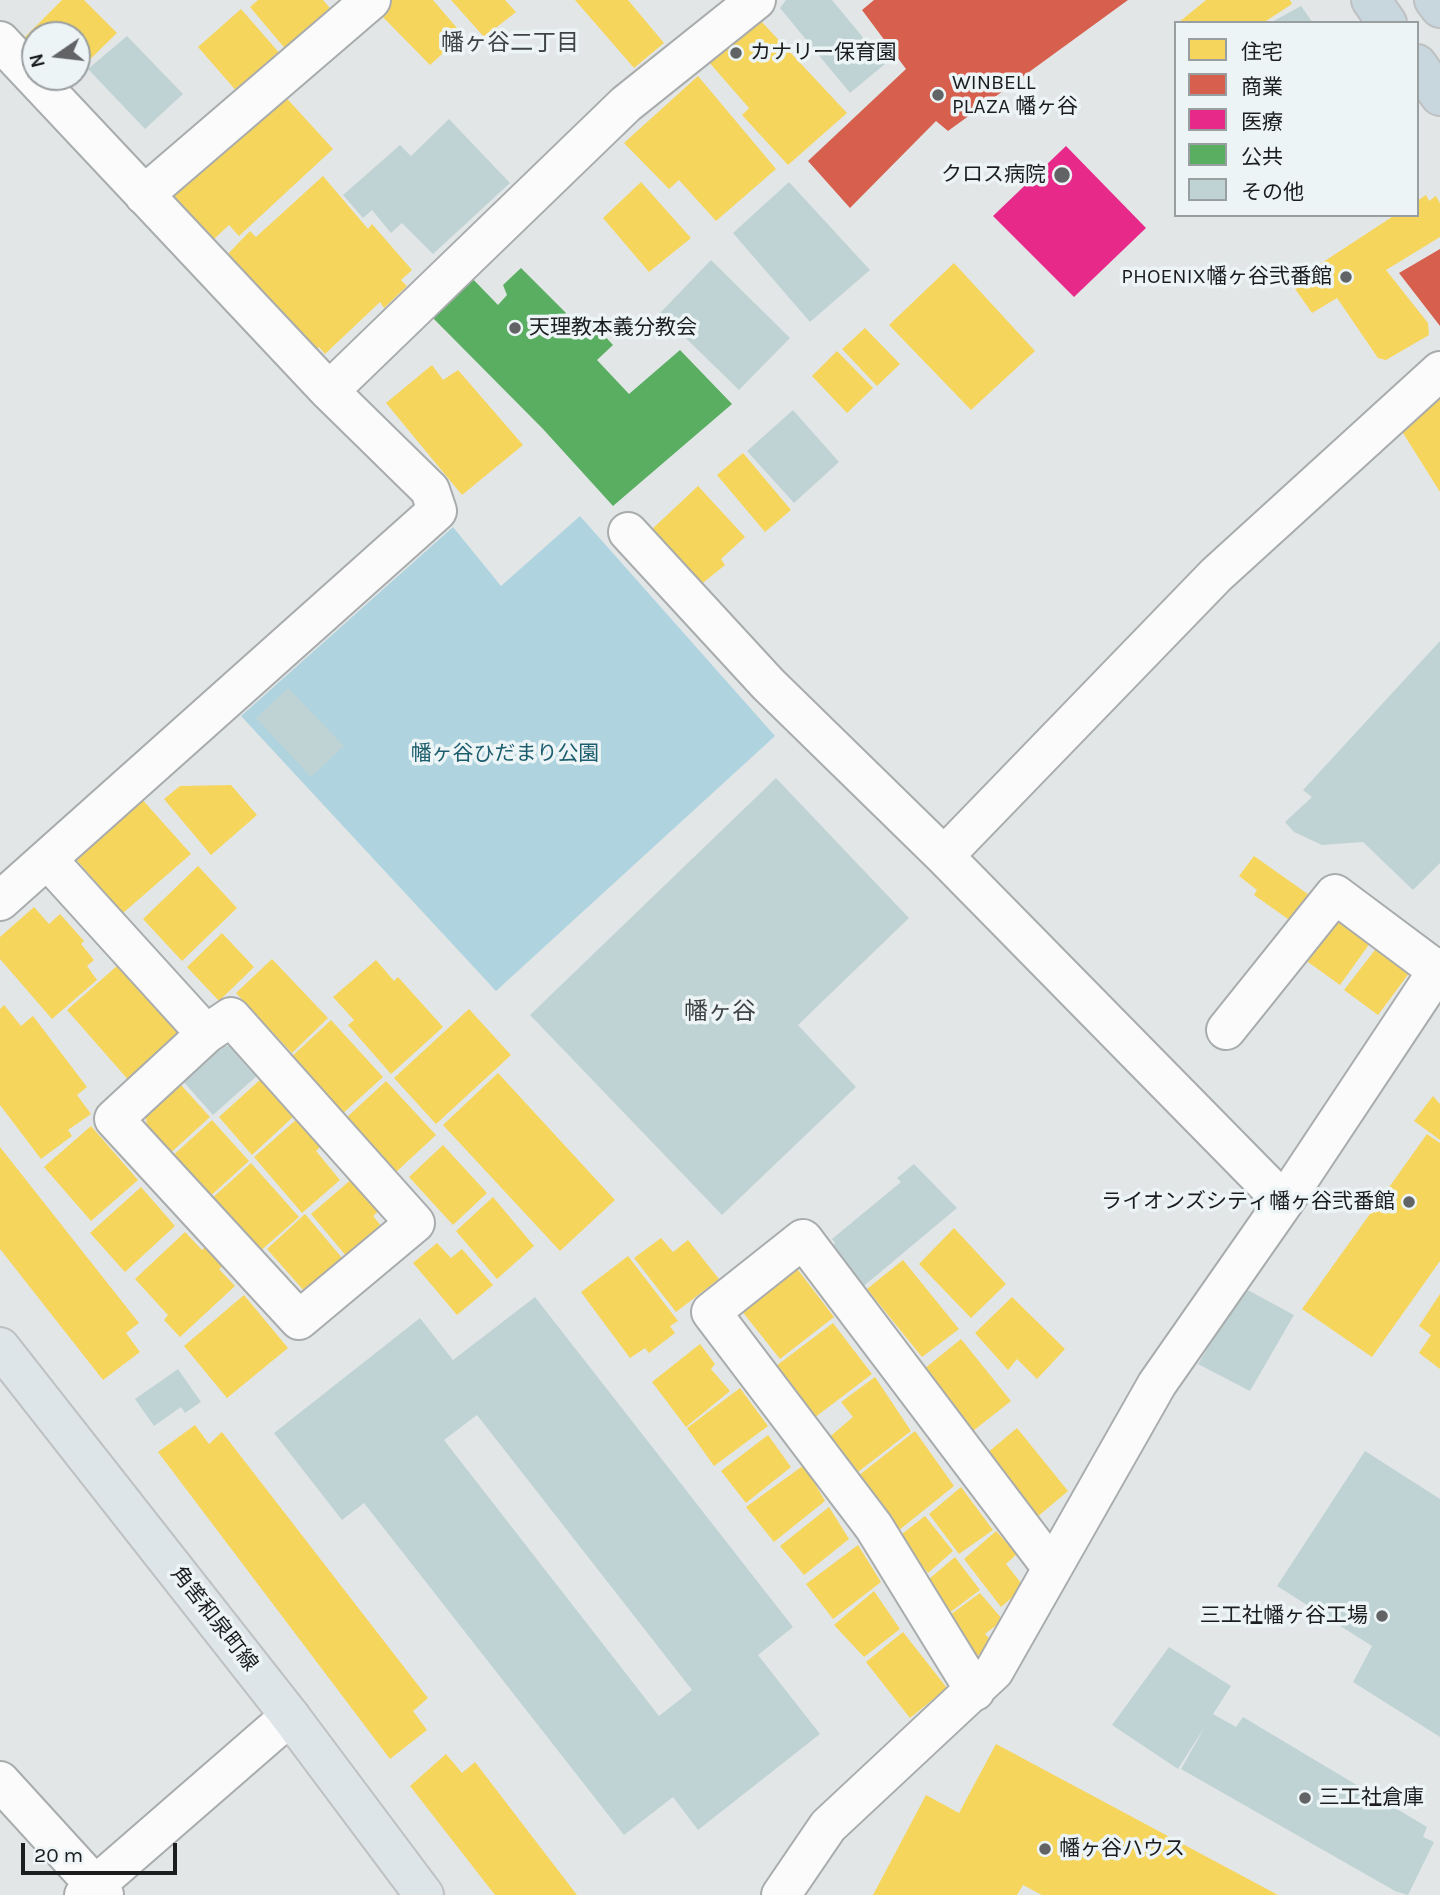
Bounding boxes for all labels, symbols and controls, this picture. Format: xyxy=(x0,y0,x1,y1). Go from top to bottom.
north arrow xyxy=(21,21,91,91)
legend xyxy=(1174,21,1419,217)
district label: 幡ヶ谷二丁目 xyxy=(441,29,579,57)
place label: カナリー保育園 xyxy=(750,40,897,66)
text: 住宅 xyxy=(1241,40,1283,64)
marker: カナリー保育園 xyxy=(728,45,744,61)
text: N xyxy=(25,51,50,70)
place label: WINBELL PLAZA 幡ヶ谷 xyxy=(952,70,1078,120)
text: 商業 xyxy=(1241,75,1283,99)
marker: WINBELL PLAZA 幡ヶ谷 xyxy=(930,87,946,103)
text: 医療 xyxy=(1241,110,1283,134)
text: 公共 xyxy=(1241,145,1283,169)
place label: クロス病院 xyxy=(941,162,1046,188)
marker: クロス病院 xyxy=(1052,165,1072,185)
text: その他 xyxy=(1241,180,1304,204)
place label: PHOENIX幡ヶ谷弐番館 xyxy=(1121,264,1332,290)
marker: PHOENIX幡ヶ谷弐番館 xyxy=(1338,269,1354,285)
place label: 天理教本義分教会 xyxy=(529,315,697,341)
marker: 天理教本義分教会 xyxy=(507,320,523,336)
park label: 幡ヶ谷ひだまり公園 xyxy=(411,741,599,767)
district label: 幡ヶ谷 xyxy=(684,998,756,1026)
place label: ライオンズシティ幡ヶ谷弐番館 xyxy=(1101,1189,1395,1215)
marker: ライオンズシティ幡ヶ谷弐番館 xyxy=(1401,1194,1417,1210)
street label: 角筈和泉町線 xyxy=(165,1562,263,1676)
place label: 三工社幡ヶ谷工場 xyxy=(1200,1603,1368,1629)
marker: 三工社幡ヶ谷工場 xyxy=(1374,1608,1390,1624)
place label: 三工社倉庫 xyxy=(1319,1785,1424,1811)
marker: 三工社倉庫 xyxy=(1297,1790,1313,1806)
scale bar xyxy=(24,1828,180,1872)
place label: 幡ヶ谷ハウス xyxy=(1059,1836,1185,1862)
marker: 幡ヶ谷ハウス xyxy=(1037,1841,1053,1857)
text: 20 m xyxy=(34,1843,83,1867)

